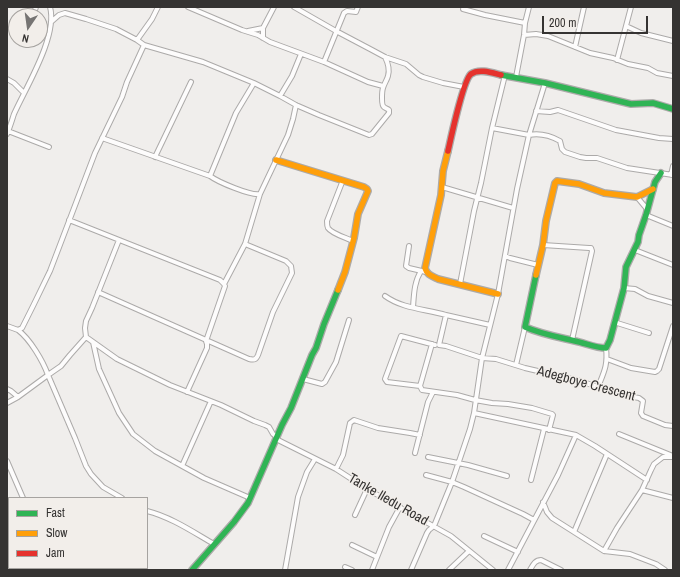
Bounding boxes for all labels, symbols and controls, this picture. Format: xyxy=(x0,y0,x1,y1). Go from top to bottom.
north arrow xyxy=(8,8,48,48)
scale bar xyxy=(544,8,650,34)
text: 200 m xyxy=(549,15,576,31)
text: N xyxy=(21,31,30,46)
street label: Adegboye Crescent xyxy=(535,363,637,405)
street label: Tanke Iledu Road xyxy=(345,470,431,530)
legend xyxy=(8,497,148,569)
text: Fast xyxy=(46,505,65,521)
text: Slow xyxy=(46,525,67,541)
text: Jam xyxy=(46,545,65,561)

